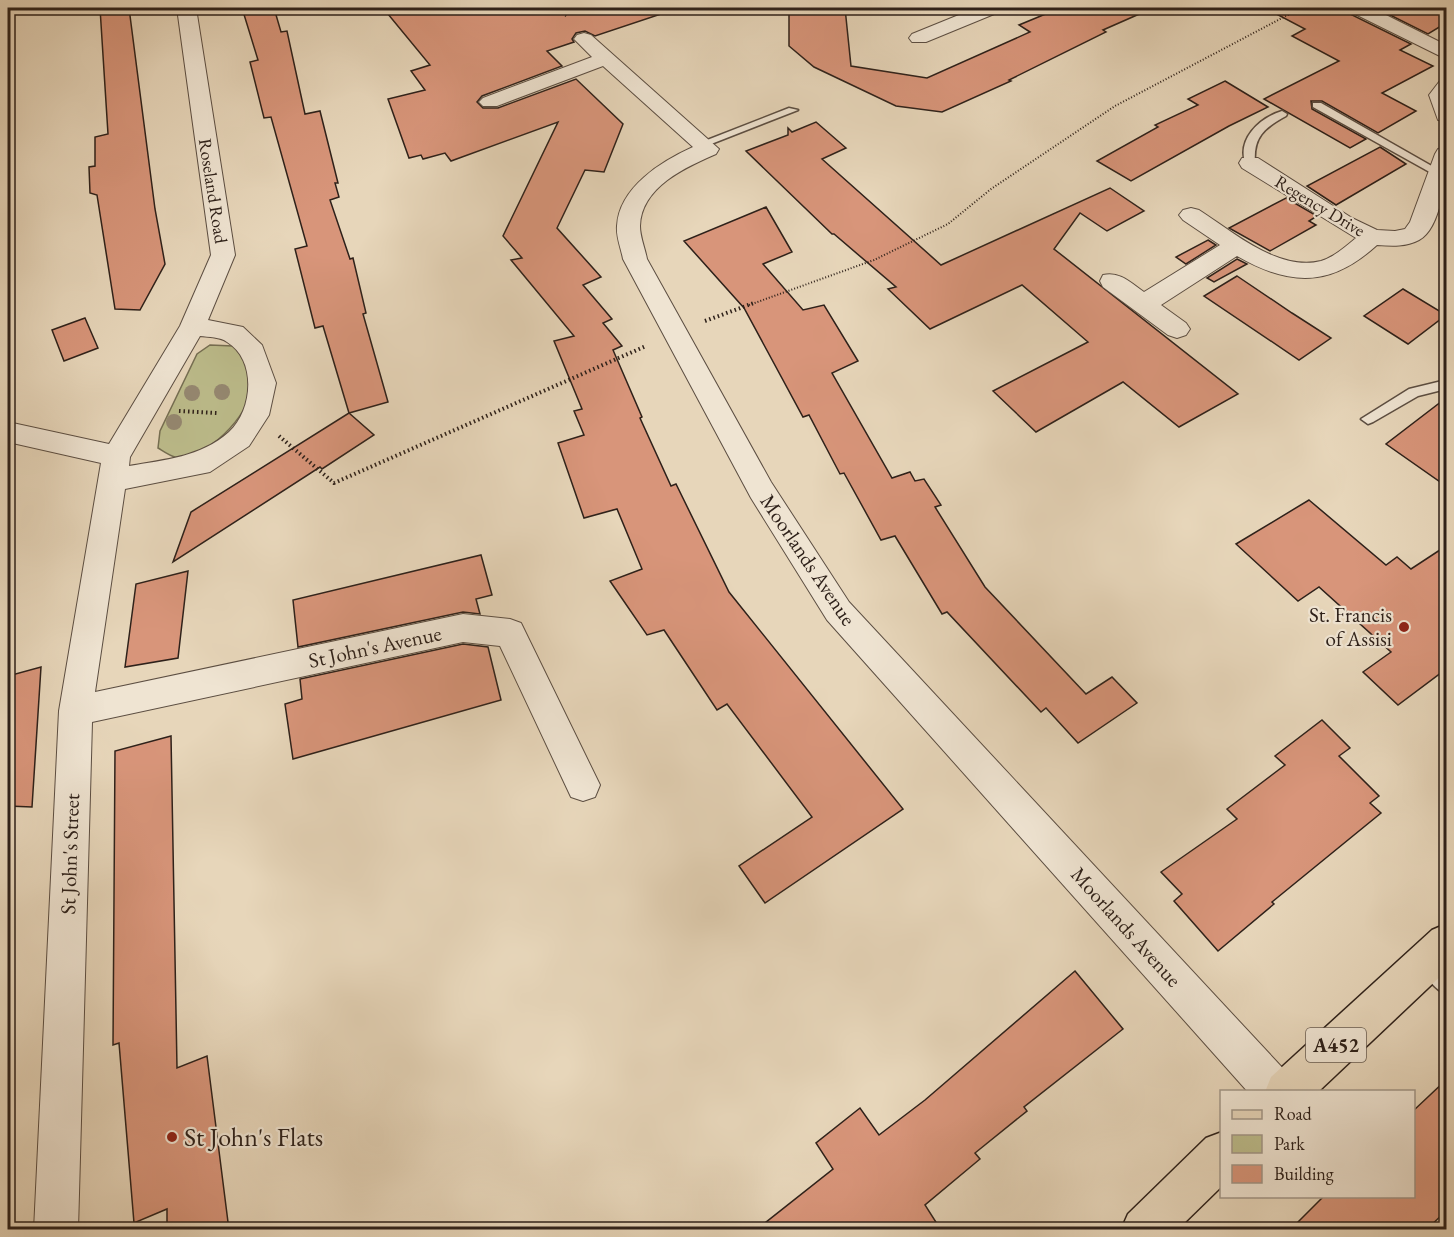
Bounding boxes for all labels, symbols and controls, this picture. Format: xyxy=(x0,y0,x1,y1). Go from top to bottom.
street label: Roseland Road xyxy=(194,137,233,246)
street label: Regency Drive xyxy=(1271,170,1370,241)
street label: Moorlands Avenue xyxy=(755,489,862,631)
place label: St. Francis of Assisi xyxy=(1309,601,1392,652)
street label: St John's Avenue xyxy=(306,619,444,674)
marker: St. Francis of Assisi xyxy=(1397,620,1411,634)
street label: St John's Street xyxy=(54,793,85,915)
street label: Moorlands Avenue xyxy=(1065,861,1187,992)
road number: A452 xyxy=(1306,1028,1366,1062)
legend xyxy=(1220,1090,1415,1198)
text: Road xyxy=(1274,1102,1313,1125)
place label: St John's Flats xyxy=(184,1120,323,1154)
marker: St John's Flats xyxy=(165,1130,179,1144)
text: Park xyxy=(1274,1132,1305,1155)
text: Building xyxy=(1274,1162,1334,1185)

